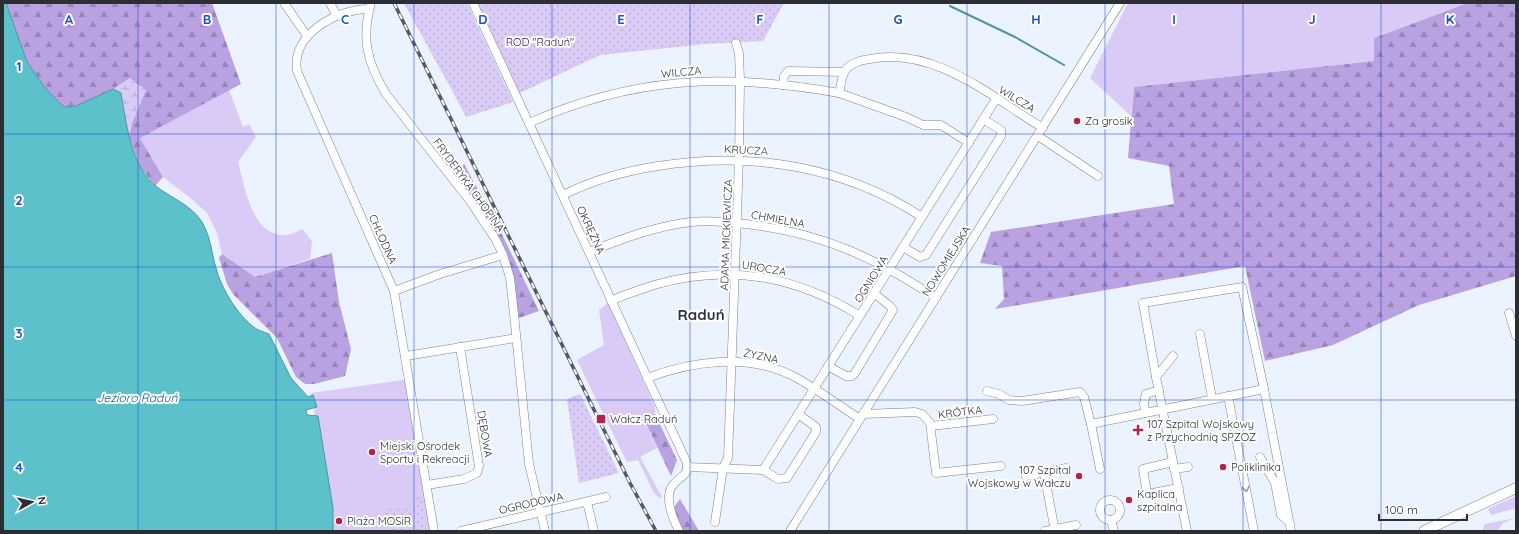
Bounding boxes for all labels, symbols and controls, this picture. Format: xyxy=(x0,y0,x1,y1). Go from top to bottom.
text: A xyxy=(65,11,74,27)
text: B xyxy=(203,11,211,27)
text: C xyxy=(341,11,349,27)
text: D xyxy=(478,11,488,27)
text: E xyxy=(617,11,625,27)
text: F xyxy=(756,11,764,27)
text: G xyxy=(893,11,903,27)
text: H xyxy=(1031,11,1041,27)
text: I xyxy=(1172,11,1176,27)
text: J xyxy=(1308,11,1316,27)
text: K xyxy=(1446,11,1455,27)
park label: ROD "Raduń" xyxy=(506,35,574,49)
text: 1 xyxy=(16,58,22,74)
street label: WILCZA xyxy=(660,63,702,81)
street label: WILCZA xyxy=(996,82,1038,116)
place label: Za grosik xyxy=(1085,114,1133,128)
marker: Za grosik xyxy=(1072,116,1082,126)
street label: FRYDERYKA CHOPINA xyxy=(430,135,508,235)
street label: KRUCZA xyxy=(724,142,768,158)
street label: ADAMA MICKIEWICZA xyxy=(717,179,735,291)
text: 2 xyxy=(15,192,23,208)
street label: OKRĘŻNA xyxy=(574,204,608,256)
street label: CHMIELNA xyxy=(750,207,806,231)
street label: CHŁODNA xyxy=(366,212,400,266)
street label: NOWOMIEJSKA xyxy=(919,223,973,299)
street label: OGNIOWA xyxy=(851,253,891,305)
street label: UROCZA xyxy=(741,257,787,279)
district label: Raduń xyxy=(677,305,725,324)
text: 3 xyxy=(16,325,23,341)
street label: ŻYZNA xyxy=(742,345,780,367)
water label: Jezioro Raduń xyxy=(97,390,178,405)
street label: KRÓTKA xyxy=(937,402,983,422)
street label: DĘBOWA xyxy=(474,410,496,458)
place label: Wałcz Raduń xyxy=(610,412,677,426)
marker: Wałcz Raduń xyxy=(595,413,607,425)
place label: 107 Szpital Wojskowy z Przychodnią SPZOZ xyxy=(1147,417,1256,444)
marker: 107 Szpital Wojskowy z Przychodnią SPZOZ xyxy=(1132,424,1144,436)
place label: Miejski Ośrodek Sportu i Rekreacji xyxy=(380,439,469,466)
marker: Miejski Ośrodek Sportu i Rekreacji xyxy=(367,447,377,457)
text: 4 xyxy=(15,459,23,475)
place label: Poliklinika xyxy=(1231,460,1281,474)
marker: Poliklinika xyxy=(1218,462,1228,472)
place label: 107 Szpital Wojskowy w Wałczu xyxy=(968,463,1071,490)
marker: 107 Szpital Wojskowy w Wałczu xyxy=(1074,471,1084,481)
north arrow xyxy=(12,482,52,522)
one-way arrow xyxy=(1242,486,1250,492)
place label: Kaplica szpitalna xyxy=(1137,487,1182,514)
street label: OGRODOWA xyxy=(497,489,565,517)
marker: Kaplica szpitalna xyxy=(1124,495,1134,505)
text: N xyxy=(34,496,49,506)
scale bar xyxy=(1379,496,1467,522)
text: 100 m xyxy=(1385,502,1418,517)
place label: Plaża MOSiR xyxy=(347,514,411,528)
marker: Plaża MOSiR xyxy=(334,516,344,526)

